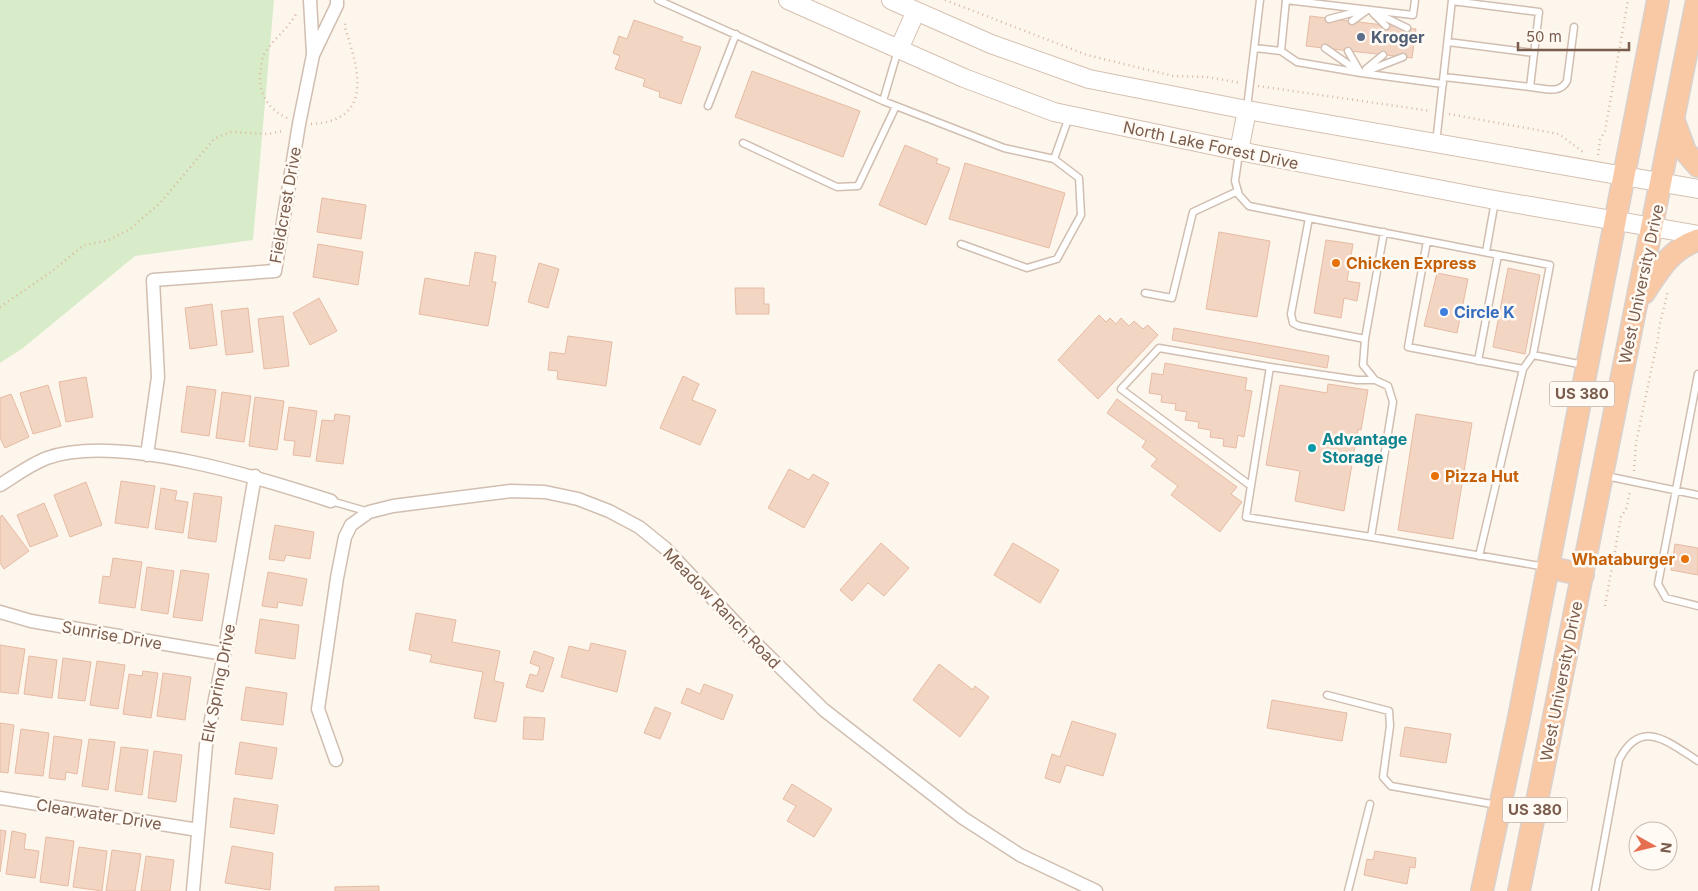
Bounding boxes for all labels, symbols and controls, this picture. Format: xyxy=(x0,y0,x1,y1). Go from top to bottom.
scale bar xyxy=(1518,20,1629,52)
place label: Kroger xyxy=(1371,27,1425,47)
text: 50 m xyxy=(1526,27,1562,46)
marker: Kroger xyxy=(1355,31,1367,43)
street label: North Lake Forest Drive xyxy=(1121,117,1301,173)
street label: Fieldcrest Drive xyxy=(265,145,305,265)
street label: West University Drive xyxy=(1614,202,1668,366)
place label: Chicken Express xyxy=(1346,253,1476,273)
marker: Chicken Express xyxy=(1330,257,1342,269)
place label: Circle K xyxy=(1454,302,1515,322)
marker: Circle K xyxy=(1438,306,1450,318)
road number: US 380 xyxy=(1550,382,1614,406)
place label: Advantage Storage xyxy=(1322,429,1407,467)
marker: Advantage Storage xyxy=(1306,442,1318,454)
place label: Pizza Hut xyxy=(1445,466,1519,486)
marker: Pizza Hut xyxy=(1429,470,1441,482)
street label: Meadow Ranch Road xyxy=(659,544,785,672)
place label: Whataburger xyxy=(1572,549,1675,569)
marker: Whataburger xyxy=(1679,553,1691,565)
street label: West University Drive xyxy=(1536,599,1586,763)
street label: Sunrise Drive xyxy=(60,616,164,654)
street label: Elk Spring Drive xyxy=(197,622,239,744)
street label: Clearwater Drive xyxy=(35,794,163,834)
road number: US 380 xyxy=(1502,798,1568,822)
north arrow xyxy=(1628,821,1678,871)
text: N xyxy=(1657,841,1676,854)

